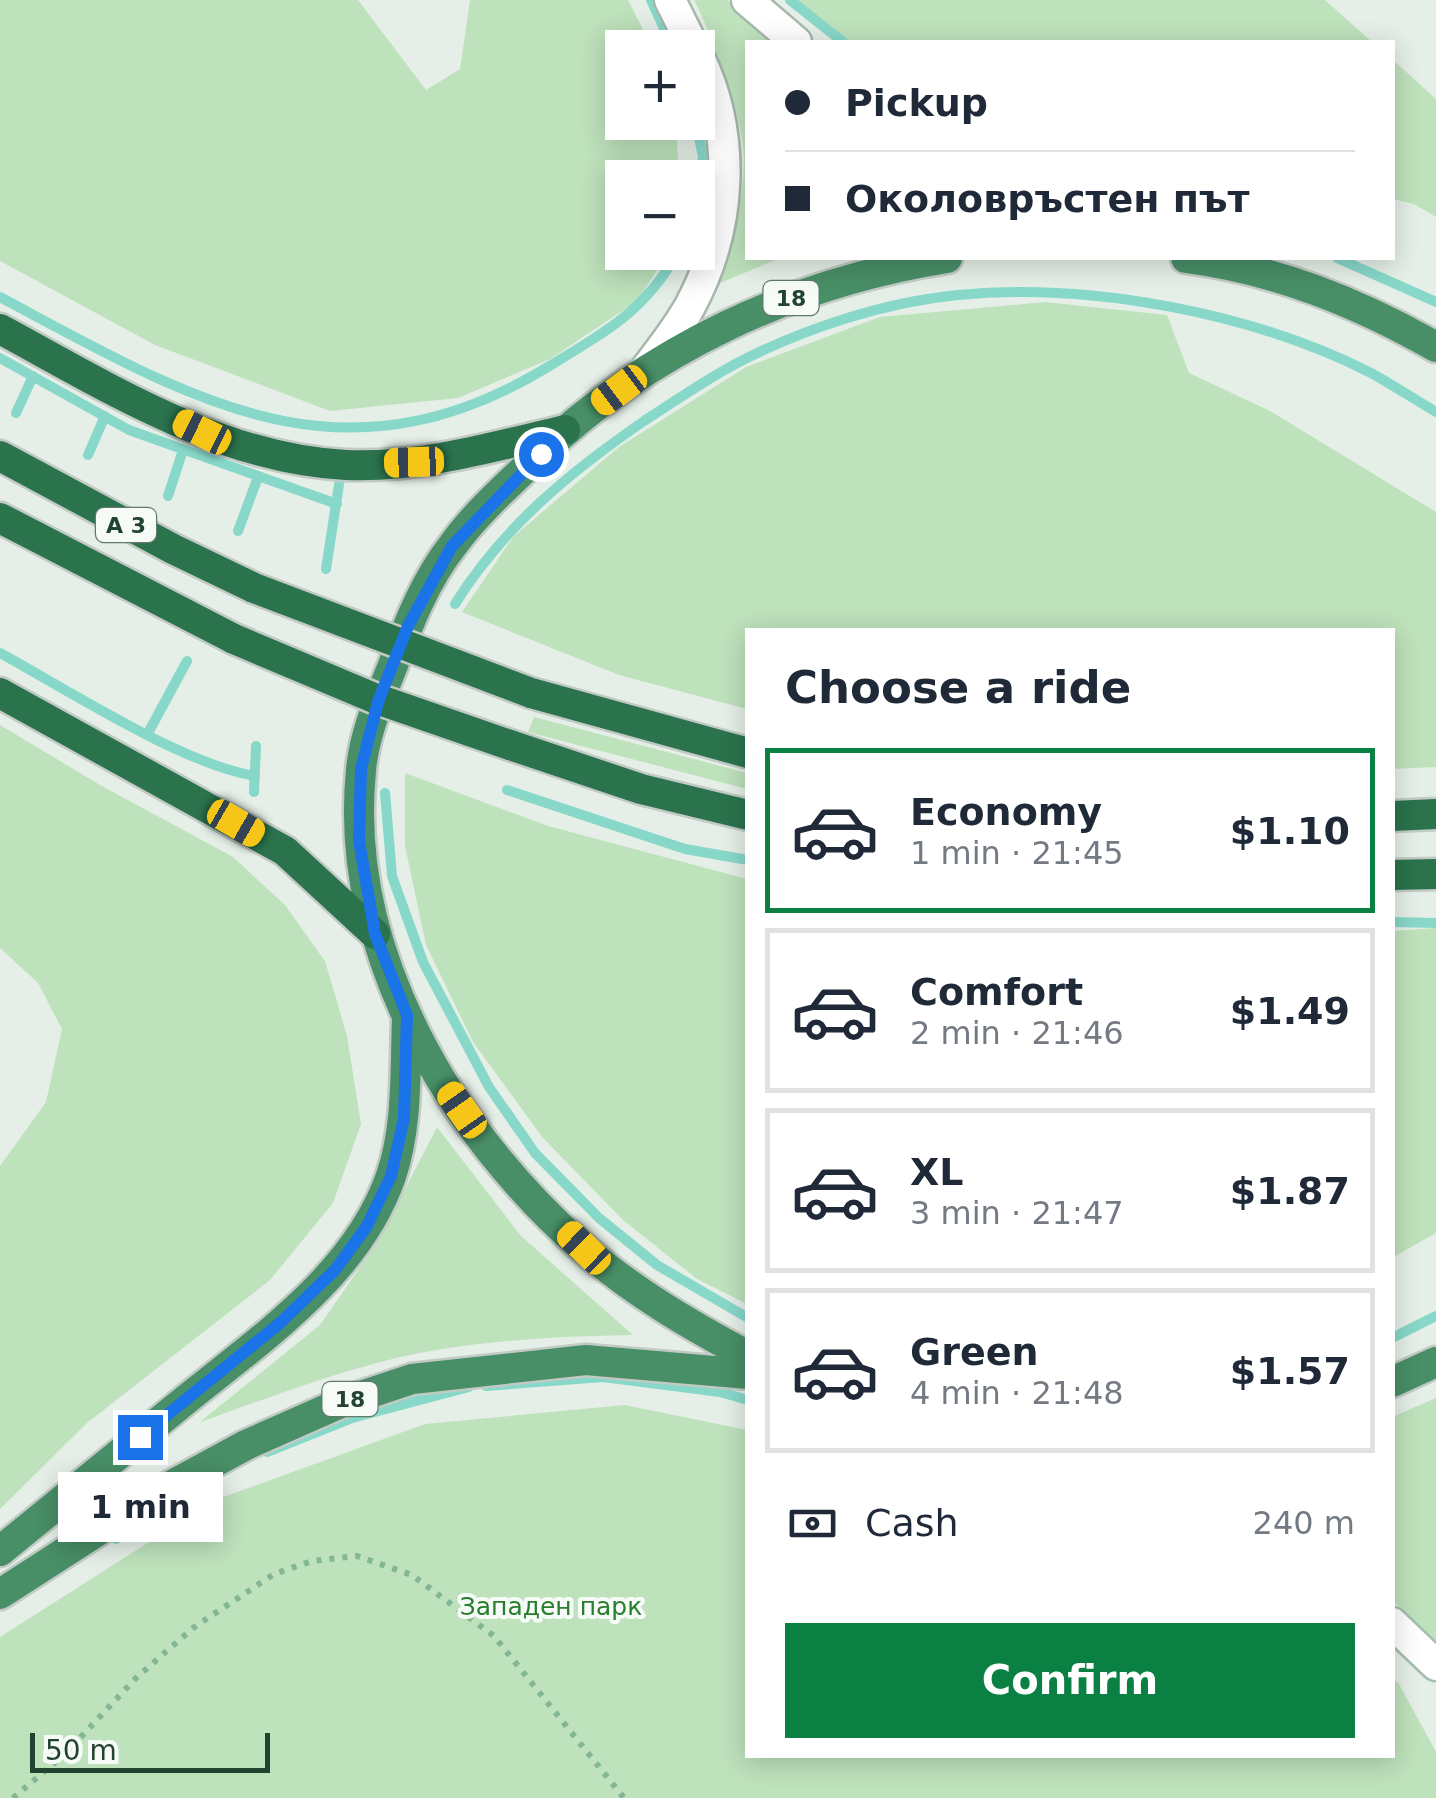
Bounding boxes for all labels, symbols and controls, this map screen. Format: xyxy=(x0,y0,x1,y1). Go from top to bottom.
map controls xyxy=(605,30,715,270)
button: + xyxy=(605,30,715,140)
text: Pickup xyxy=(845,81,988,125)
button: − xyxy=(605,160,715,270)
text: Околовръстен път xyxy=(845,177,1250,221)
road number: 18 xyxy=(764,281,818,315)
car xyxy=(586,360,652,420)
car xyxy=(168,405,236,459)
route start xyxy=(519,432,564,477)
car xyxy=(383,446,445,478)
road number: A 3 xyxy=(96,508,156,542)
text: Choose a ride xyxy=(785,661,1131,714)
icon: car xyxy=(790,786,880,876)
text: Economy xyxy=(910,790,1102,834)
car xyxy=(203,795,269,851)
text: $1.10 xyxy=(1230,809,1350,853)
text: 1 min · 21:45 xyxy=(910,834,1124,872)
icon: car xyxy=(790,966,880,1056)
text: Comfort xyxy=(910,970,1083,1014)
text: $1.49 xyxy=(1230,989,1350,1033)
text: 2 min · 21:46 xyxy=(910,1014,1124,1052)
car xyxy=(433,1077,491,1143)
icon: car xyxy=(790,1146,880,1236)
text: XL xyxy=(910,1150,964,1194)
text: $1.87 xyxy=(1230,1169,1350,1213)
text: 3 min · 21:47 xyxy=(910,1194,1124,1232)
car xyxy=(552,1216,616,1280)
icon: car xyxy=(790,1326,880,1416)
text: Green xyxy=(910,1330,1039,1374)
text: $1.57 xyxy=(1230,1349,1350,1393)
text: 4 min · 21:48 xyxy=(910,1374,1124,1412)
road number: 18 xyxy=(322,1382,378,1416)
route end xyxy=(118,1415,163,1460)
callout: 1 min xyxy=(58,1472,222,1542)
text: 1 min xyxy=(90,1488,191,1526)
icon: cash xyxy=(785,1496,840,1551)
text: Cash xyxy=(865,1501,959,1545)
text: 240 m xyxy=(1253,1504,1355,1542)
park label: Западен парк xyxy=(460,1592,642,1621)
button: Confirm xyxy=(785,1623,1355,1738)
scale bar xyxy=(30,1728,270,1772)
text: 50 m xyxy=(45,1734,117,1767)

